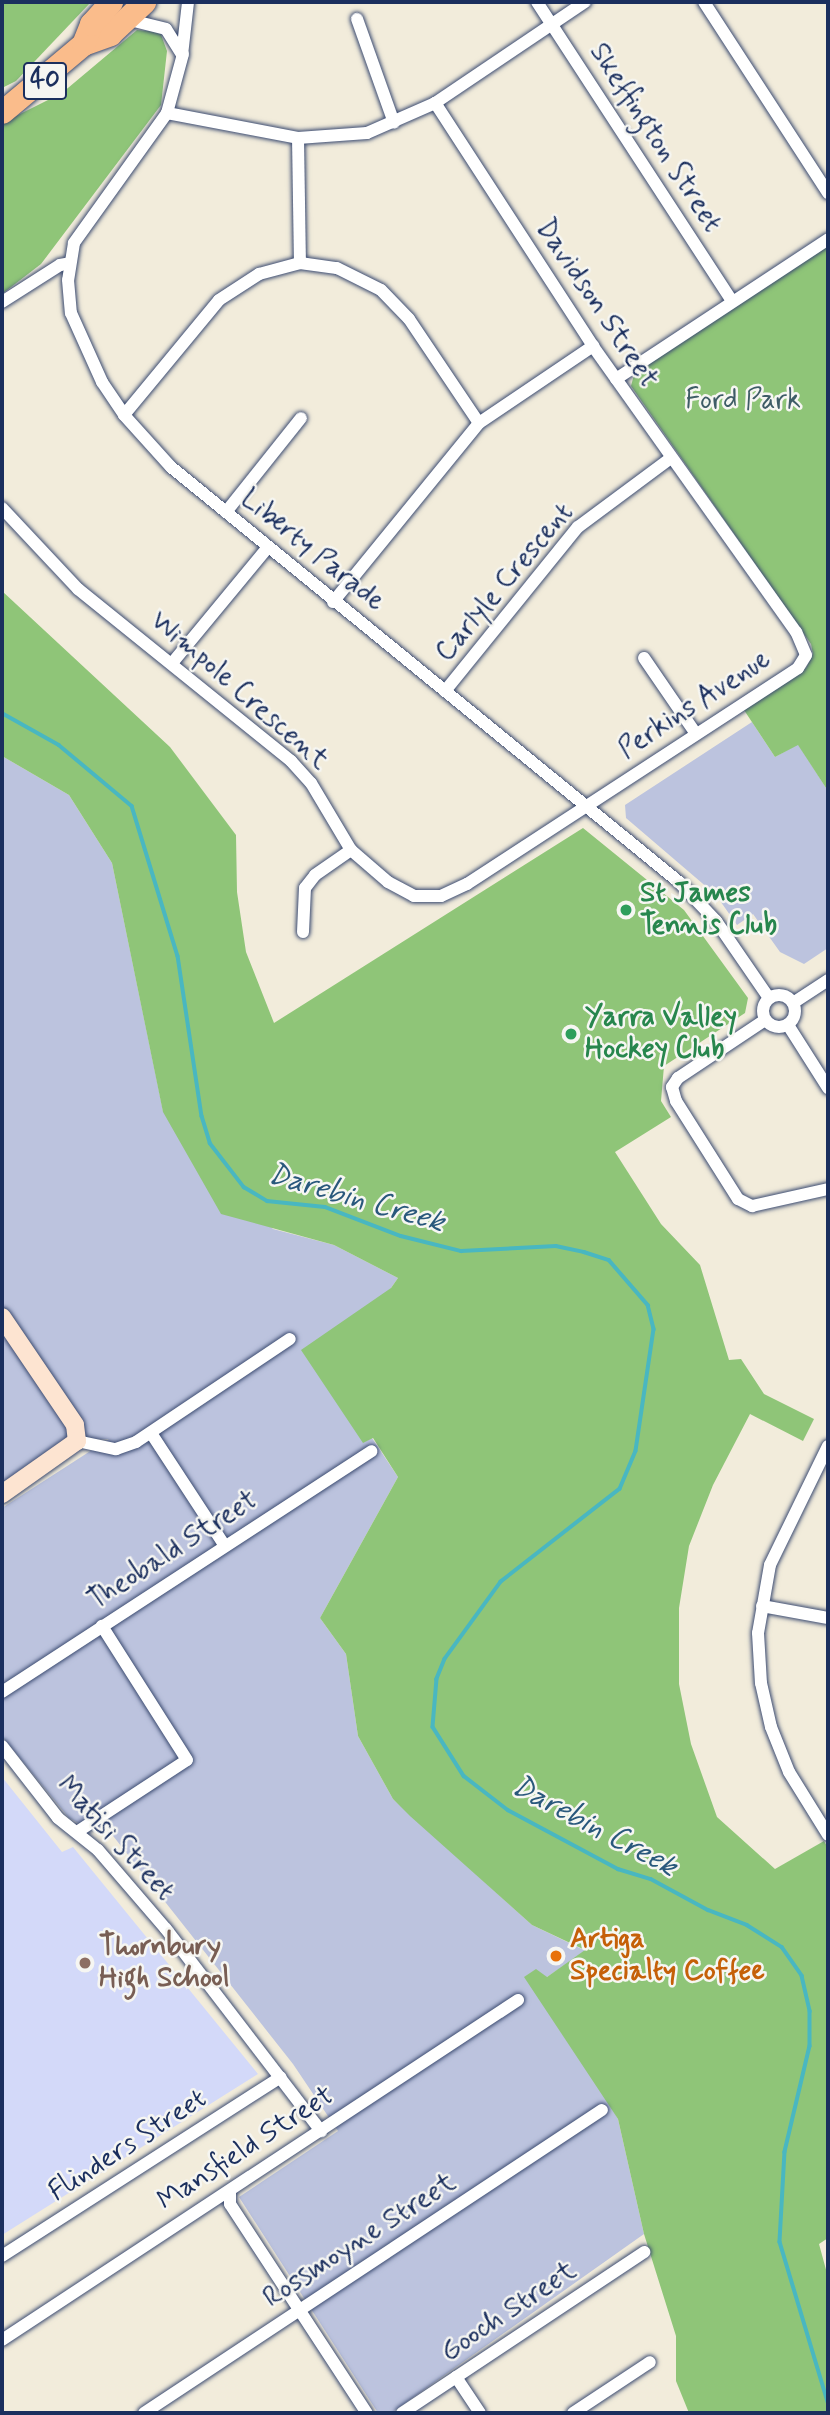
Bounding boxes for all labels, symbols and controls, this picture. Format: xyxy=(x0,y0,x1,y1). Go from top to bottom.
street label: Skeffington Street xyxy=(580,35,730,241)
road number: 40 xyxy=(22,58,68,104)
street label: Davidson Street xyxy=(528,214,664,394)
park label: Ford Park xyxy=(685,384,801,418)
street label: Liberty Parade xyxy=(233,483,391,619)
street label: Carlyle Crescent xyxy=(428,496,582,670)
street label: Wimpole Crescent xyxy=(147,608,331,774)
street label: Perkins Avenue xyxy=(610,641,780,769)
place label: St James Tennis Club xyxy=(640,877,783,943)
marker: St James Tennis Club xyxy=(618,902,634,918)
place label: Yarra Valley Hockey Club xyxy=(585,1001,733,1067)
marker: Yarra Valley Hockey Club xyxy=(563,1026,579,1042)
water label: Darebin Creek xyxy=(263,1156,449,1242)
street label: Theobald Street xyxy=(83,1484,263,1618)
street label: Matisi Street xyxy=(47,1768,183,1910)
water label: Darebin Creek xyxy=(505,1768,683,1886)
place label: Artiga Specialty Coffee xyxy=(570,1923,765,1989)
place label: Thornbury High School xyxy=(99,1930,229,1996)
marker: Artiga Specialty Coffee xyxy=(548,1948,564,1964)
marker: Thornbury High School xyxy=(77,1955,93,1971)
street label: Mansfield Street xyxy=(152,2080,340,2218)
street label: Flinders Street xyxy=(41,2081,215,2211)
street label: Rossmoyne Street xyxy=(257,2166,463,2316)
street label: Gooch Street xyxy=(435,2254,583,2370)

